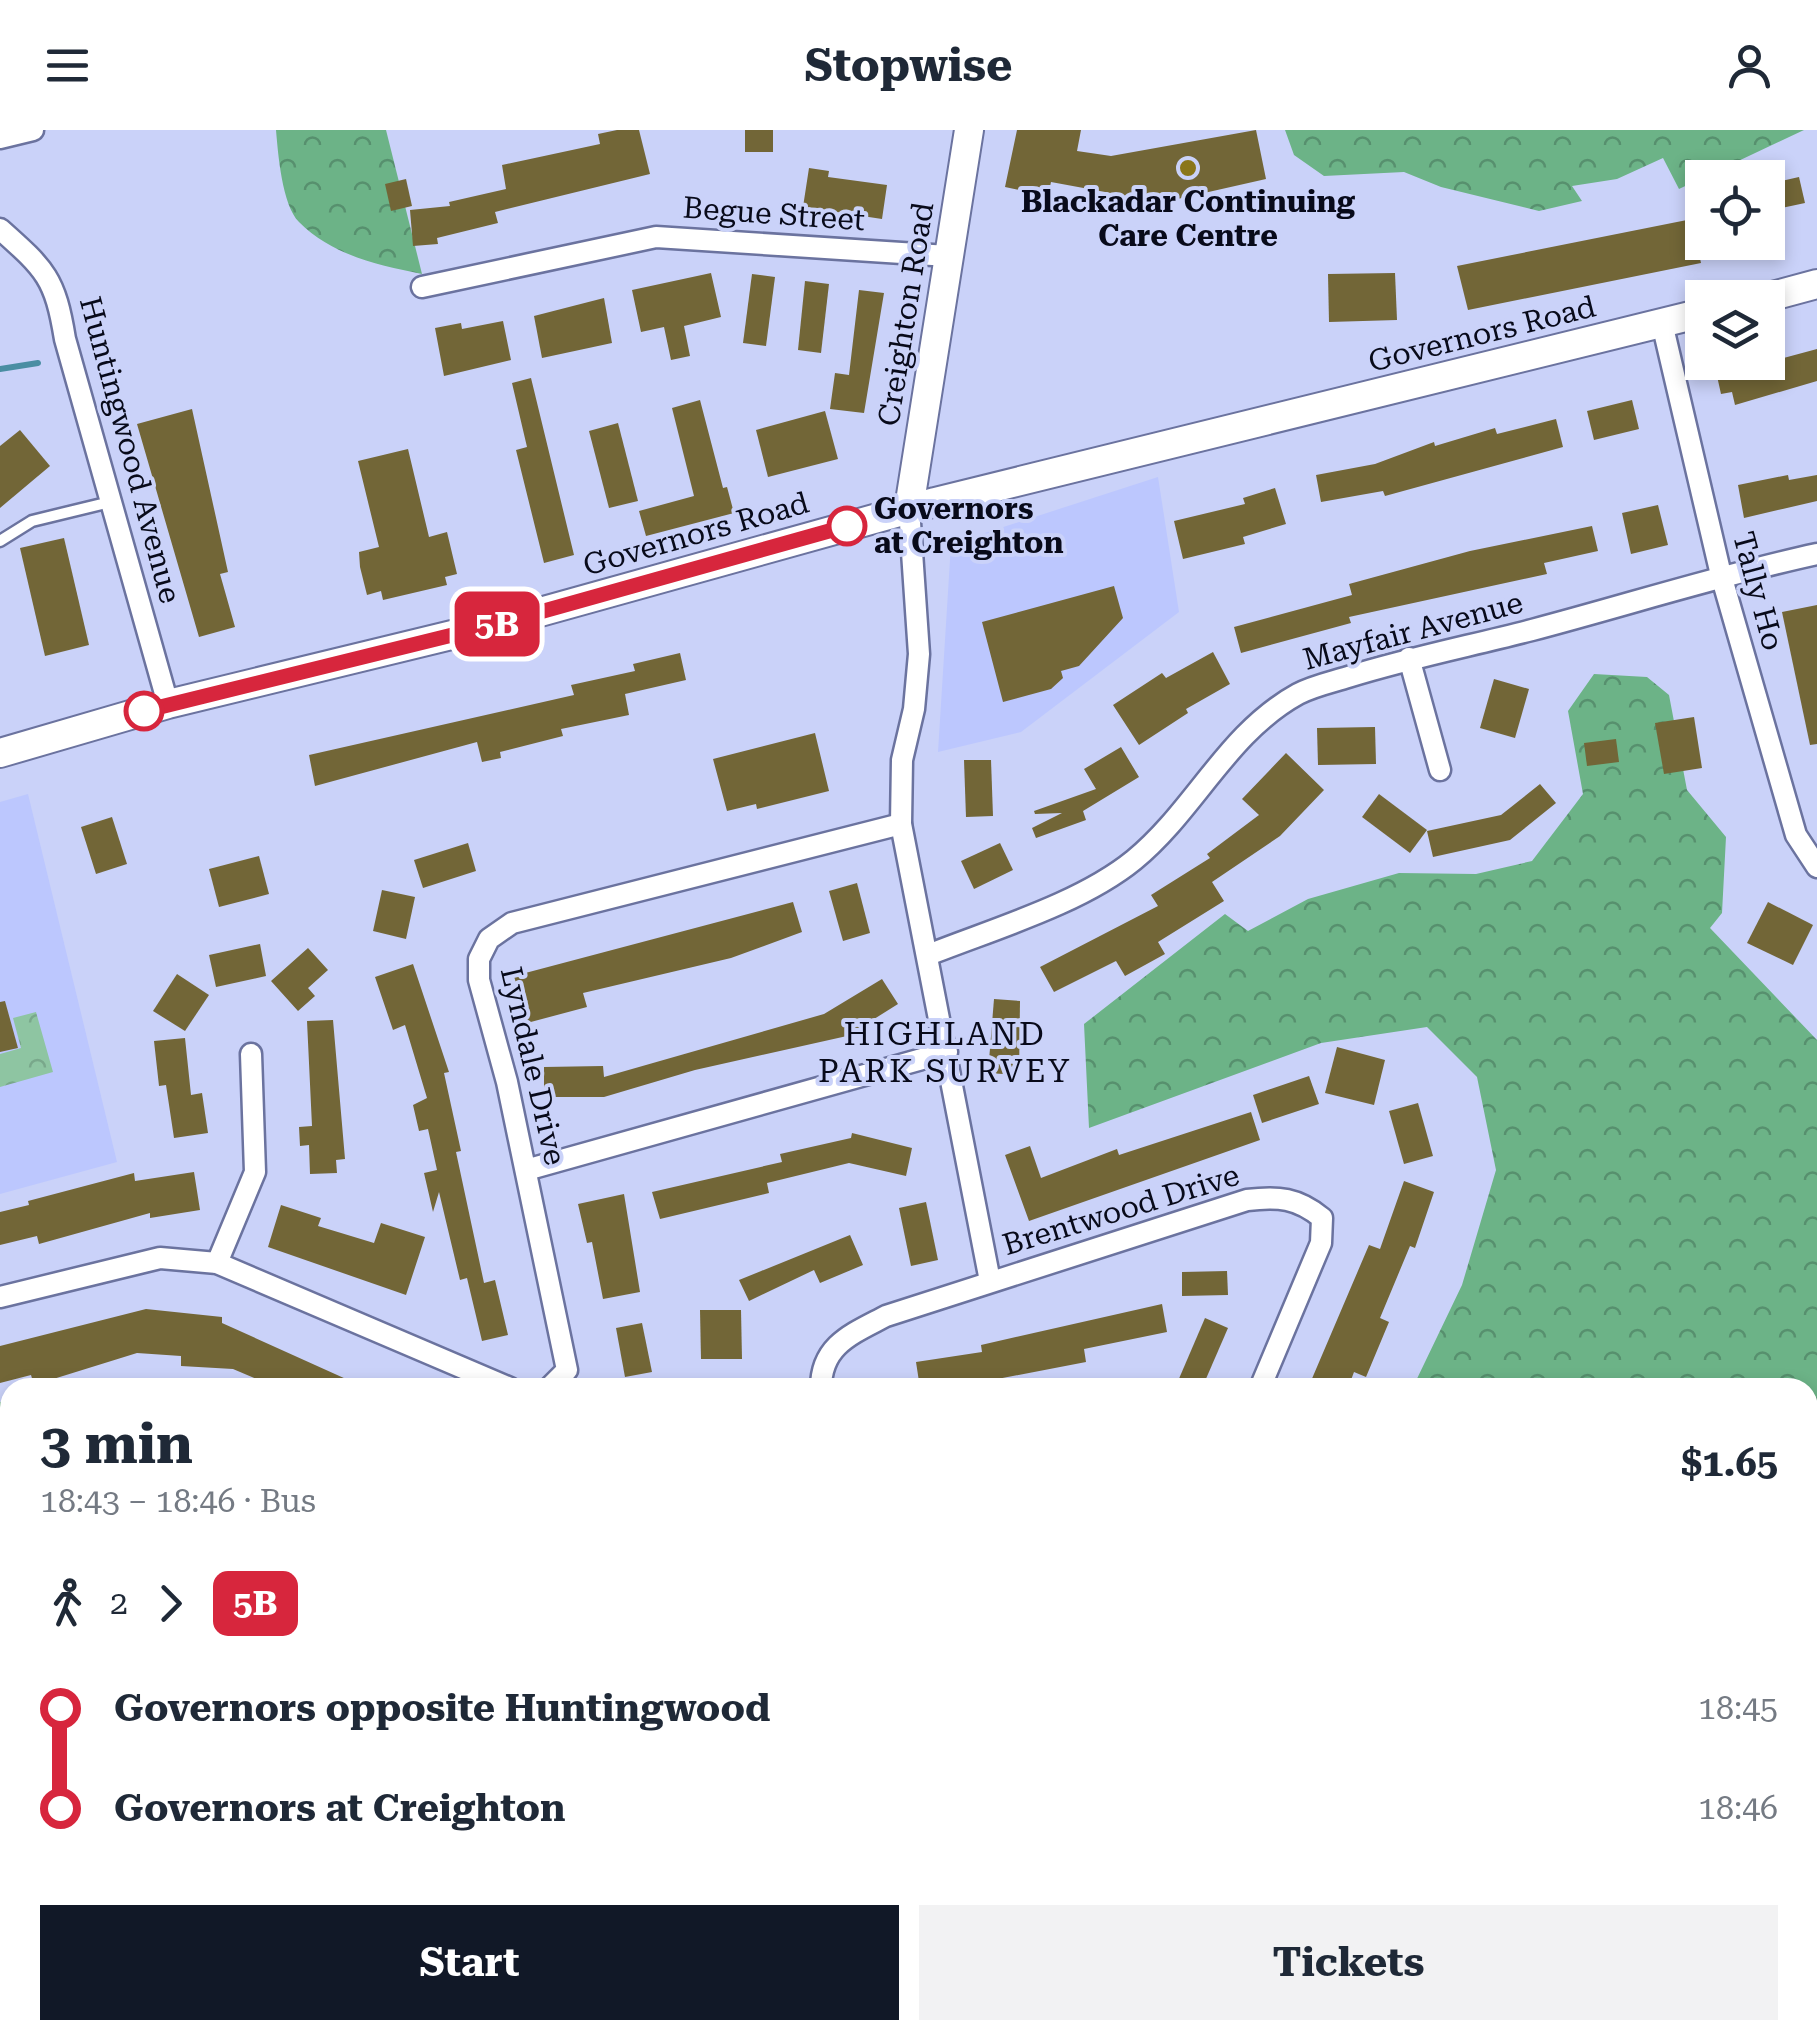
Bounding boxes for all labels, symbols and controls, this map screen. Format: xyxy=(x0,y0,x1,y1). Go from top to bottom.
icon: menu xyxy=(40,38,95,93)
icon: person xyxy=(1722,38,1777,93)
text: Stopwise xyxy=(805,39,1012,92)
marker: Blackadar Continuing Care Centre xyxy=(1177,157,1199,179)
map controls xyxy=(1685,160,1785,380)
button: locate xyxy=(1685,160,1785,260)
place label: Blackadar Continuing Care Centre xyxy=(1021,184,1356,253)
street label: Begue Street xyxy=(682,190,866,237)
street label: Creighton Road xyxy=(871,200,940,428)
button: layers xyxy=(1685,280,1785,380)
street label: Governors Road xyxy=(1365,288,1599,379)
street label: Huntingwood Avenue xyxy=(73,293,188,607)
street label: Governors Road xyxy=(579,485,813,582)
place label: Governors at Creighton xyxy=(874,491,1064,560)
marker: Governors at Creighton xyxy=(828,507,866,545)
street label: Tally Ho xyxy=(1726,528,1791,654)
street label: Mayfair Avenue xyxy=(1299,584,1527,677)
line badge: 5B xyxy=(452,592,542,656)
text: 5B xyxy=(475,604,519,645)
unlabelled marker xyxy=(125,692,163,730)
street label: Lyndale Drive xyxy=(494,963,573,1168)
district label: HIGHLAND PARK SURVEY xyxy=(818,1015,1072,1090)
street label: Brentwood Drive xyxy=(998,1157,1243,1262)
text: 3 min xyxy=(40,1412,193,1476)
text: $1.65 xyxy=(1681,1441,1778,1485)
text: 18:43 – 18:46 · Bus xyxy=(40,1482,316,1520)
icon: walk xyxy=(40,1576,95,1631)
icon: forward xyxy=(143,1576,198,1631)
text: 5B xyxy=(233,1583,278,1624)
text: 2 xyxy=(110,1584,128,1622)
text: Governors opposite Huntingwood xyxy=(114,1686,770,1730)
text: 18:45 xyxy=(1698,1689,1778,1727)
text: Governors at Creighton xyxy=(114,1786,566,1830)
text: 18:46 xyxy=(1698,1789,1778,1827)
button: Start xyxy=(40,1905,899,2020)
button: Tickets xyxy=(919,1905,1778,2020)

